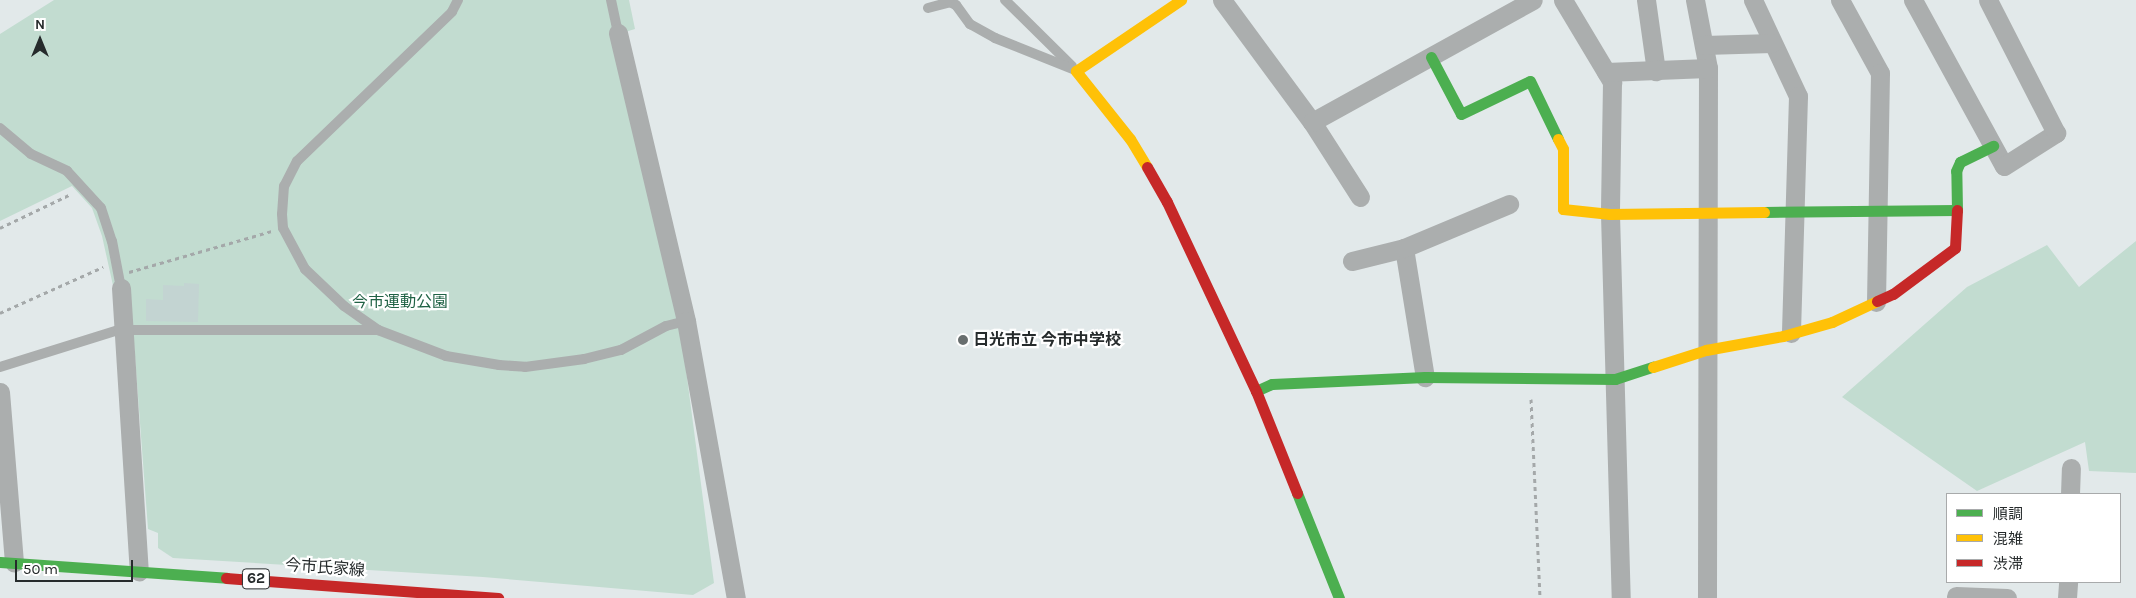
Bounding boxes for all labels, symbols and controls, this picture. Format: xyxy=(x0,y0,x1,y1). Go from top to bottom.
north arrow xyxy=(15,15,65,65)
text: N xyxy=(35,16,45,33)
park label: 今市運動公園 xyxy=(352,292,448,312)
place label: 日光市立 今市中学校 xyxy=(973,330,1121,350)
marker: 日光市立 今市中学校 xyxy=(957,334,969,346)
legend xyxy=(1946,493,2121,583)
text: 順調 xyxy=(1993,505,2023,523)
text: 混雑 xyxy=(1993,530,2023,548)
scale bar xyxy=(18,550,135,582)
text: 渋滞 xyxy=(1993,555,2023,573)
street label: 今市氏家線 xyxy=(284,556,366,580)
text: 50 m xyxy=(23,560,58,578)
road number: 62 xyxy=(241,566,271,592)

